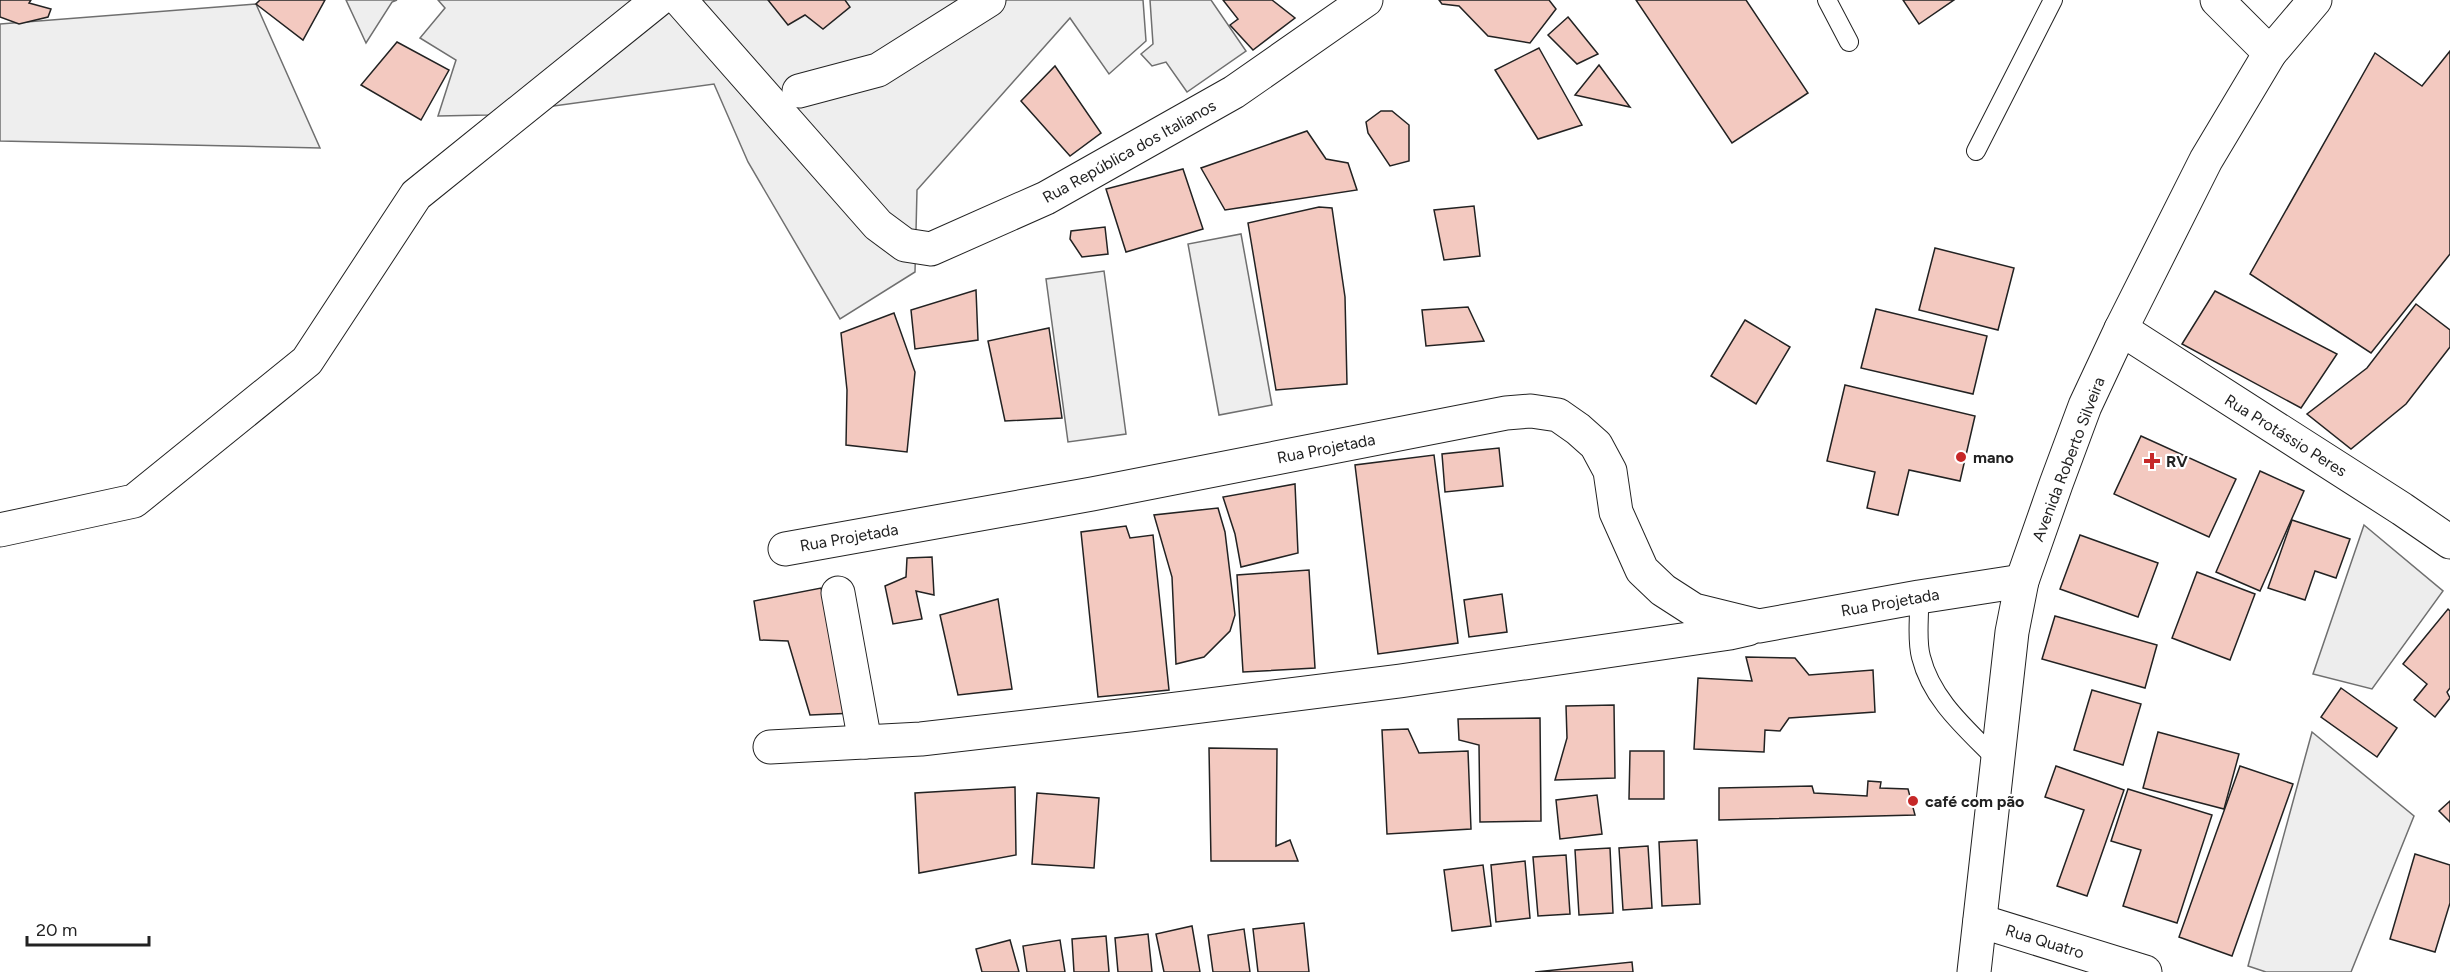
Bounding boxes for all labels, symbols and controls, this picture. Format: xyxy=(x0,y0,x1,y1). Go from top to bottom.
street label: Rua República dos Italianos xyxy=(1039,96,1219,207)
street label: Avenida Roberto Silveira xyxy=(2028,374,2109,544)
street label: Rua Protássio Peres xyxy=(2221,390,2350,481)
street label: Rua Projetada xyxy=(1275,430,1377,467)
place label: mano xyxy=(1973,448,2014,467)
marker: mano xyxy=(1954,450,1968,464)
marker: RV xyxy=(2143,452,2161,470)
place label: RV xyxy=(2166,452,2188,471)
street label: Rua Projetada xyxy=(798,519,900,556)
street label: Rua Projetada xyxy=(1839,584,1941,621)
place label: café com pão xyxy=(1925,792,2024,811)
marker: café com pão xyxy=(1906,794,1920,808)
scale bar xyxy=(27,909,148,947)
text: 20 m xyxy=(36,919,77,941)
street label: Rua Quatro xyxy=(2003,920,2087,962)

